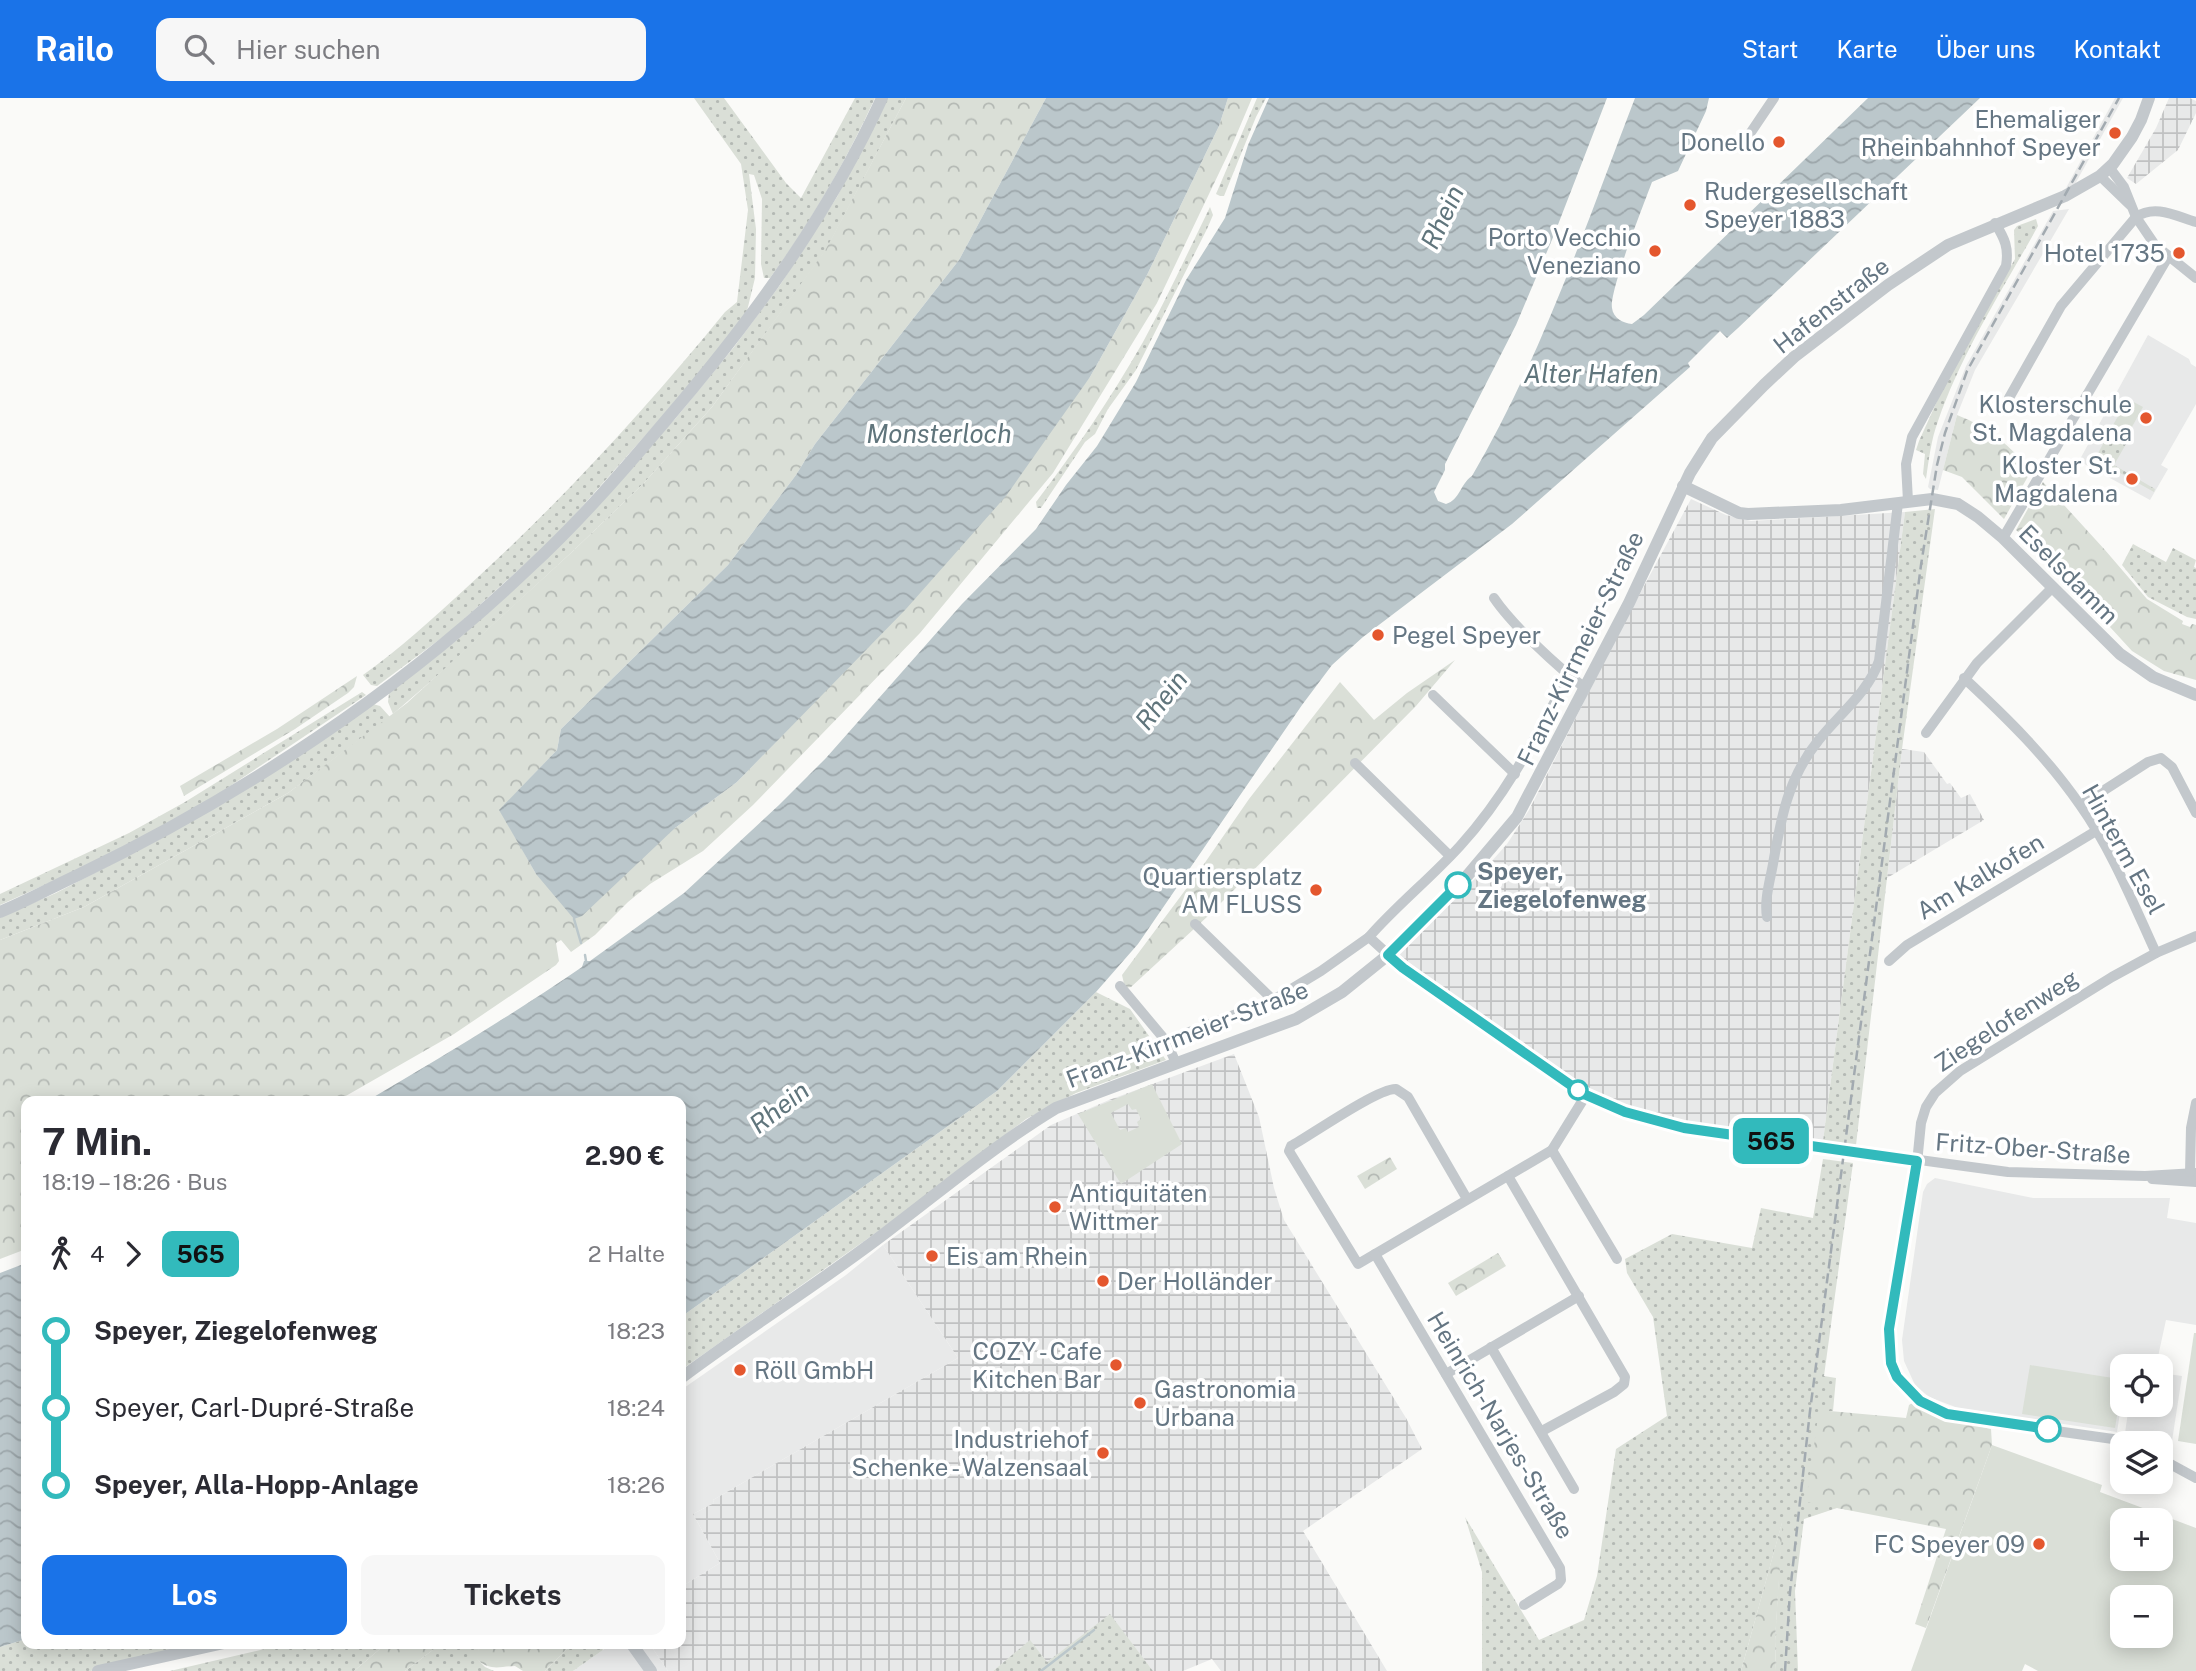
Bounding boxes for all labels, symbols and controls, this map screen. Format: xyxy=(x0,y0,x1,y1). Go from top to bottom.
search box xyxy=(156,18,646,81)
text: Railo xyxy=(35,30,114,68)
icon: search xyxy=(180,30,218,68)
text: Hier suchen xyxy=(236,34,381,65)
text: Start xyxy=(1742,35,1798,63)
text: Karte xyxy=(1836,35,1898,63)
text: Über uns xyxy=(1936,35,2035,63)
text: Kontakt xyxy=(2073,35,2161,63)
place label: Ehemaliger Rheinbahnhof Speyer xyxy=(1861,105,2101,161)
marker: Ehemaliger Rheinbahnhof Speyer xyxy=(2107,125,2123,141)
place label: Donello xyxy=(1680,128,1765,156)
marker: Donello xyxy=(1771,134,1787,150)
place label: Rudergesellschaft Speyer 1883 xyxy=(1704,177,1908,233)
water label: Rhein xyxy=(1414,180,1470,254)
marker: Rudergesellschaft Speyer 1883 xyxy=(1682,197,1698,213)
place label: Porto Vecchio Veneziano xyxy=(1488,223,1641,279)
place label: Hotel 1735 xyxy=(2044,239,2165,267)
marker: Porto Vecchio Veneziano xyxy=(1647,243,1663,259)
marker: Hotel 1735 xyxy=(2171,245,2187,261)
street label: Hafenstraße xyxy=(1768,251,1894,359)
water label: Alter Hafen xyxy=(1523,358,1659,389)
place label: Klosterschule St. Magdalena xyxy=(1972,390,2132,446)
marker: Klosterschule St. Magdalena xyxy=(2138,410,2154,426)
water label: Monsterloch xyxy=(866,418,1012,449)
place label: Kloster St. Magdalena xyxy=(1994,451,2118,507)
marker: Kloster St. Magdalena xyxy=(2124,471,2140,487)
street label: Eselsdamm xyxy=(2014,519,2124,629)
street label: Franz-Kirrmeier-Straße xyxy=(1511,526,1649,770)
place label: Pegel Speyer xyxy=(1392,621,1541,649)
marker: Pegel Speyer xyxy=(1370,627,1386,643)
water label: Rhein xyxy=(1128,664,1194,736)
street label: Hinterm Esel xyxy=(2077,779,2171,919)
street label: Am Kalkofen xyxy=(1911,827,2049,925)
place label: Speyer, Ziegelofenweg xyxy=(1477,857,1647,913)
place label: Quartiersplatz AM FLUSS xyxy=(1142,862,1302,918)
marker: Speyer, Ziegelofenweg xyxy=(1445,872,1471,898)
marker: Quartiersplatz AM FLUSS xyxy=(1308,882,1324,898)
street label: Ziegelofenweg xyxy=(1929,963,2083,1077)
street label: Franz-Kirrmeier-Straße xyxy=(1062,975,1312,1093)
water label: Rhein xyxy=(743,1074,815,1140)
unlabelled marker xyxy=(1568,1080,1588,1100)
line badge: 565 xyxy=(1731,1118,1811,1164)
text: 7 Min. xyxy=(42,1119,152,1164)
text: 565 xyxy=(1747,1127,1795,1155)
street label: Fritz-Ober-Straße xyxy=(1934,1127,2132,1169)
text: 2.90 € xyxy=(585,1140,665,1171)
text: 18:19 – 18:26 · Bus xyxy=(42,1168,227,1195)
place label: Antiquitäten Wittmer xyxy=(1069,1179,1207,1235)
marker: Antiquitäten Wittmer xyxy=(1047,1199,1063,1215)
icon: walk xyxy=(42,1235,80,1273)
icon: forward xyxy=(114,1235,152,1273)
text: 4 xyxy=(90,1240,104,1267)
text: 565 xyxy=(176,1240,225,1268)
text: 2 Halte xyxy=(588,1240,665,1267)
place label: Eis am Rhein xyxy=(946,1242,1088,1270)
marker: Eis am Rhein xyxy=(924,1248,940,1264)
place label: Der Holländer xyxy=(1117,1267,1273,1295)
marker: Der Holländer xyxy=(1095,1273,1111,1289)
street label: Heinrich-Narjes-Straße xyxy=(1422,1306,1580,1544)
text: Speyer, Ziegelofenweg xyxy=(94,1315,378,1346)
text: 18:23 xyxy=(607,1317,665,1344)
place label: COZY - Cafe Kitchen Bar xyxy=(972,1337,1102,1393)
map controls xyxy=(2110,1354,2173,1648)
button: locate xyxy=(2110,1354,2173,1417)
place label: Röll GmbH xyxy=(754,1356,874,1384)
marker: COZY - Cafe Kitchen Bar xyxy=(1108,1357,1124,1373)
marker: Röll GmbH xyxy=(732,1362,748,1378)
place label: Gastronomia Urbana xyxy=(1154,1375,1296,1431)
text: Speyer, Carl-Dupré-Straße xyxy=(94,1392,414,1423)
text: 18:24 xyxy=(607,1394,665,1421)
marker: Gastronomia Urbana xyxy=(1132,1395,1148,1411)
unlabelled marker xyxy=(2035,1416,2061,1442)
place label: Industriehof Schenke - Walzensaal xyxy=(852,1425,1089,1481)
button: layers xyxy=(2110,1431,2173,1494)
marker: Industriehof Schenke - Walzensaal xyxy=(1095,1445,1111,1461)
text: Speyer, Alla-Hopp-Anlage xyxy=(94,1469,419,1500)
text: 18:26 xyxy=(607,1471,665,1498)
button: + xyxy=(2110,1508,2173,1571)
place label: FC Speyer 09 xyxy=(1874,1530,2025,1558)
marker: FC Speyer 09 xyxy=(2031,1536,2047,1552)
button: Los xyxy=(42,1555,347,1635)
button: Tickets xyxy=(361,1555,665,1635)
button: − xyxy=(2110,1585,2173,1648)

